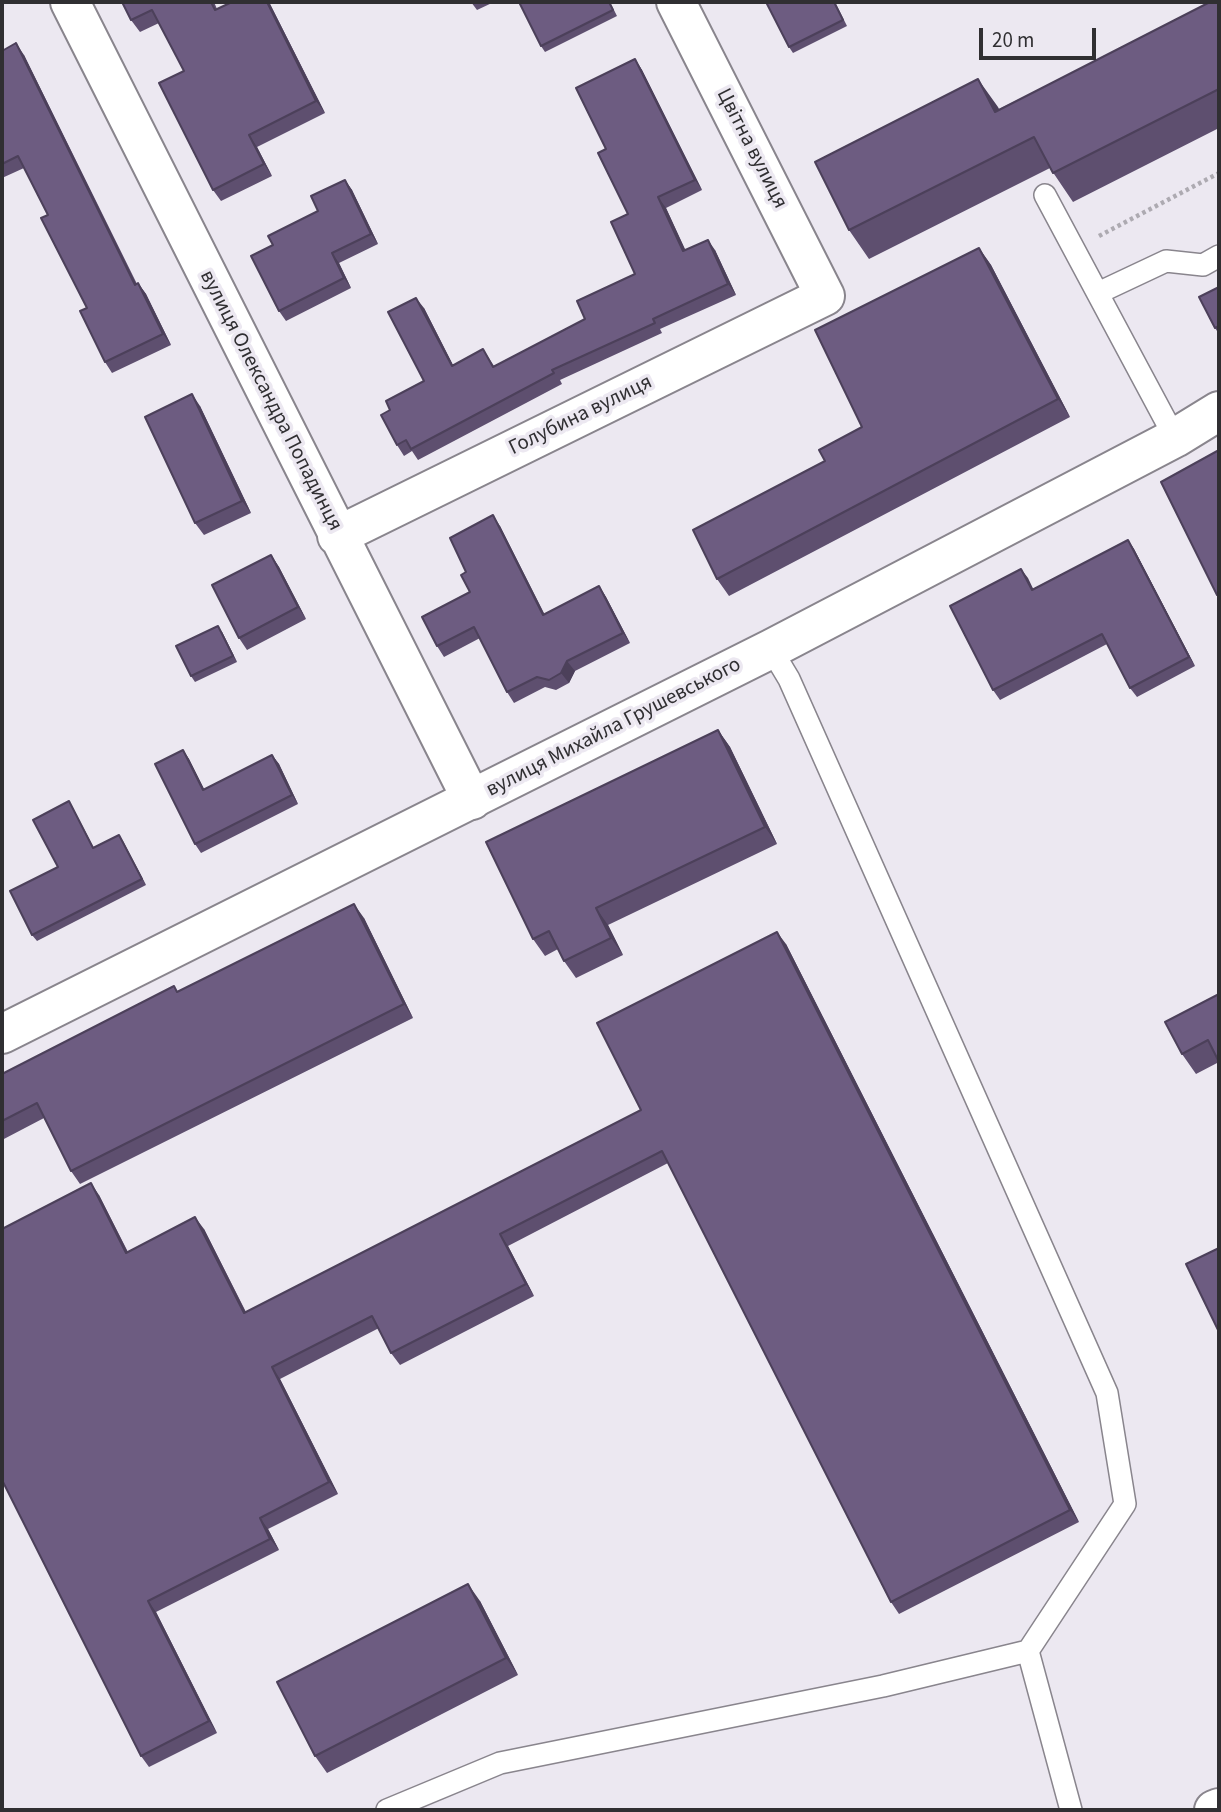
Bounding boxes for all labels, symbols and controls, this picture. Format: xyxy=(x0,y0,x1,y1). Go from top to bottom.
scale bar xyxy=(983,14,1100,58)
text: 20 m xyxy=(992,25,1034,55)
street label: Цвітна вулиця xyxy=(710,85,792,213)
street label: вулиця Олександра Попадинця xyxy=(193,266,347,536)
street label: Голубина вулиця xyxy=(505,370,657,462)
street label: вулиця Михайла Грушевського xyxy=(482,653,746,803)

